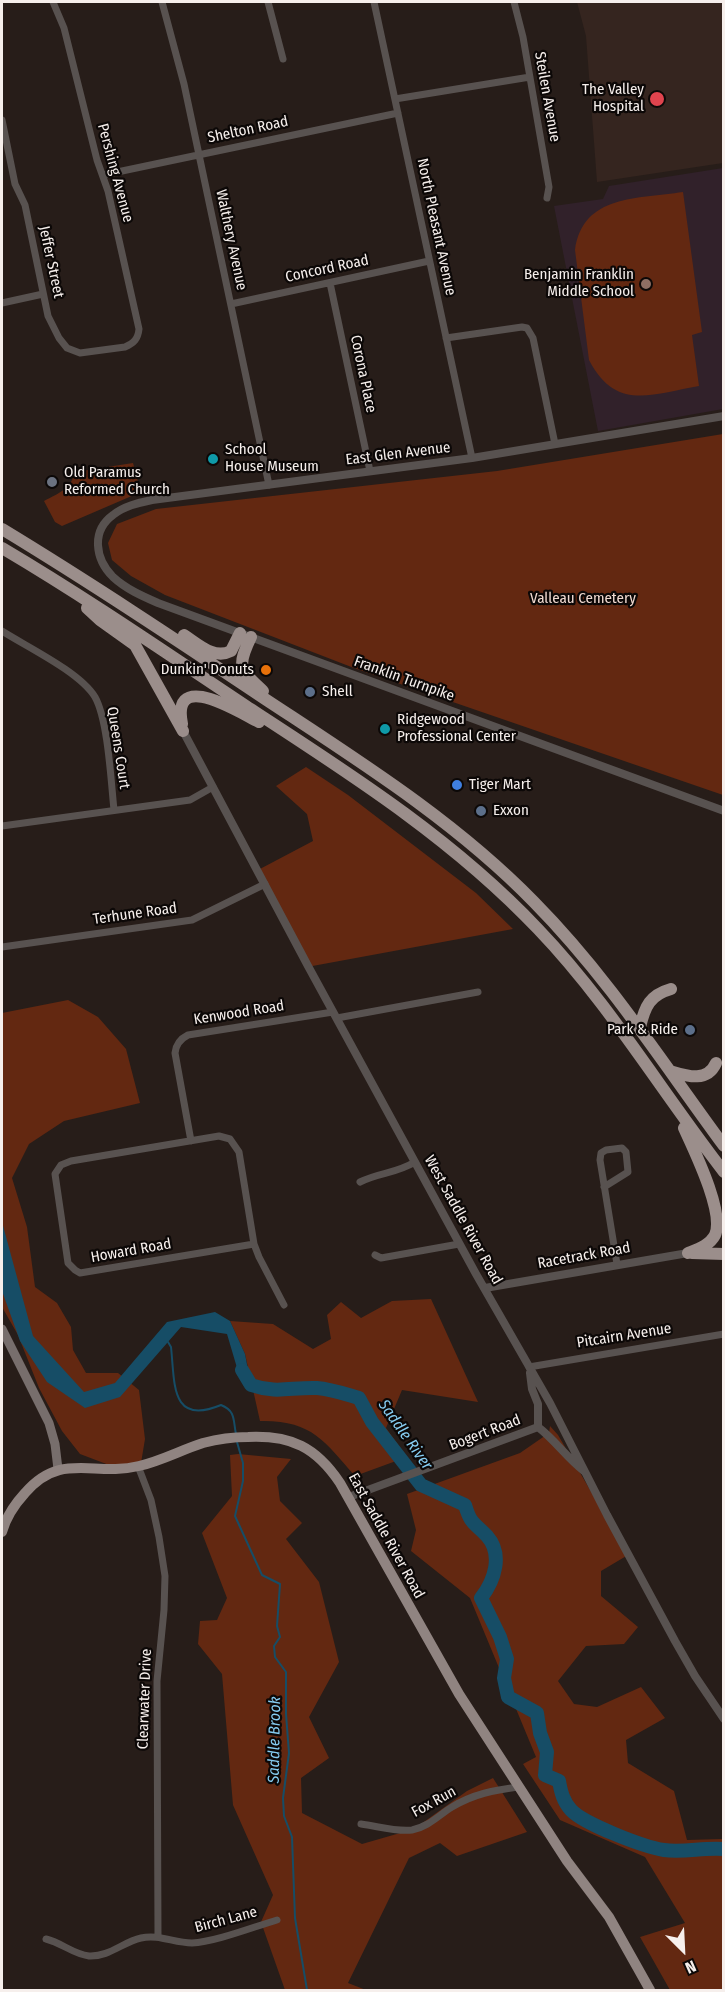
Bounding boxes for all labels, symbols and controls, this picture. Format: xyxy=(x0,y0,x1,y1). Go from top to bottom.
street label: Steilen Avenue xyxy=(530,51,564,143)
place label: The Valley Hospital xyxy=(582,81,644,116)
marker: The Valley Hospital xyxy=(648,90,666,108)
street label: Shelton Road xyxy=(206,113,290,147)
street label: Pershing Avenue xyxy=(93,122,137,224)
street label: North Pleasant Avenue xyxy=(413,157,459,297)
street label: Walthery Avenue xyxy=(212,188,250,292)
street label: Jeffer Street xyxy=(35,224,67,300)
street label: Concord Road xyxy=(284,251,370,287)
place label: Benjamin Franklin Middle School xyxy=(524,266,634,301)
marker: Benjamin Franklin Middle School xyxy=(639,277,653,291)
street label: Corona Place xyxy=(346,333,380,415)
street label: East Glen Avenue xyxy=(345,439,451,469)
place label: School House Museum xyxy=(225,441,319,476)
marker: School House Museum xyxy=(206,452,220,466)
place label: Old Paramus Reformed Church xyxy=(64,464,170,499)
marker: Old Paramus Reformed Church xyxy=(45,475,59,489)
park label: Valleau Cemetery xyxy=(530,590,636,608)
street label: Franklin Turnpike xyxy=(351,652,457,706)
place label: Dunkin' Donuts xyxy=(161,661,254,679)
marker: Dunkin' Donuts xyxy=(259,663,273,677)
place label: Shell xyxy=(322,683,353,701)
marker: Shell xyxy=(303,685,317,699)
street label: Queens Court xyxy=(103,706,133,790)
place label: Ridgewood Professional Center xyxy=(397,711,516,746)
marker: Ridgewood Professional Center xyxy=(378,722,392,736)
place label: Tiger Mart xyxy=(469,776,531,794)
marker: Tiger Mart xyxy=(450,778,464,792)
place label: Exxon xyxy=(493,802,529,820)
marker: Exxon xyxy=(474,804,488,818)
street label: Terhune Road xyxy=(92,899,178,929)
street label: Kenwood Road xyxy=(193,997,285,1029)
place label: Park & Ride xyxy=(607,1021,678,1039)
marker: Park & Ride xyxy=(683,1023,697,1037)
street label: West Saddle River Road xyxy=(420,1152,506,1288)
street label: Howard Road xyxy=(89,1235,173,1267)
street label: Racetrack Road xyxy=(536,1239,632,1273)
street label: Pitcairn Avenue xyxy=(575,1320,673,1352)
water label: Saddle River xyxy=(374,1396,436,1474)
street label: Bogert Road xyxy=(447,1411,523,1455)
street label: East Saddle River Road xyxy=(344,1470,428,1602)
street label: Clearwater Drive xyxy=(134,1648,156,1750)
water label: Saddle Brook xyxy=(265,1696,285,1784)
street label: Fox Run xyxy=(409,1783,459,1821)
street label: Birch Lane xyxy=(193,1903,259,1937)
north arrow xyxy=(653,1920,713,1980)
text: N xyxy=(682,1956,699,1978)

